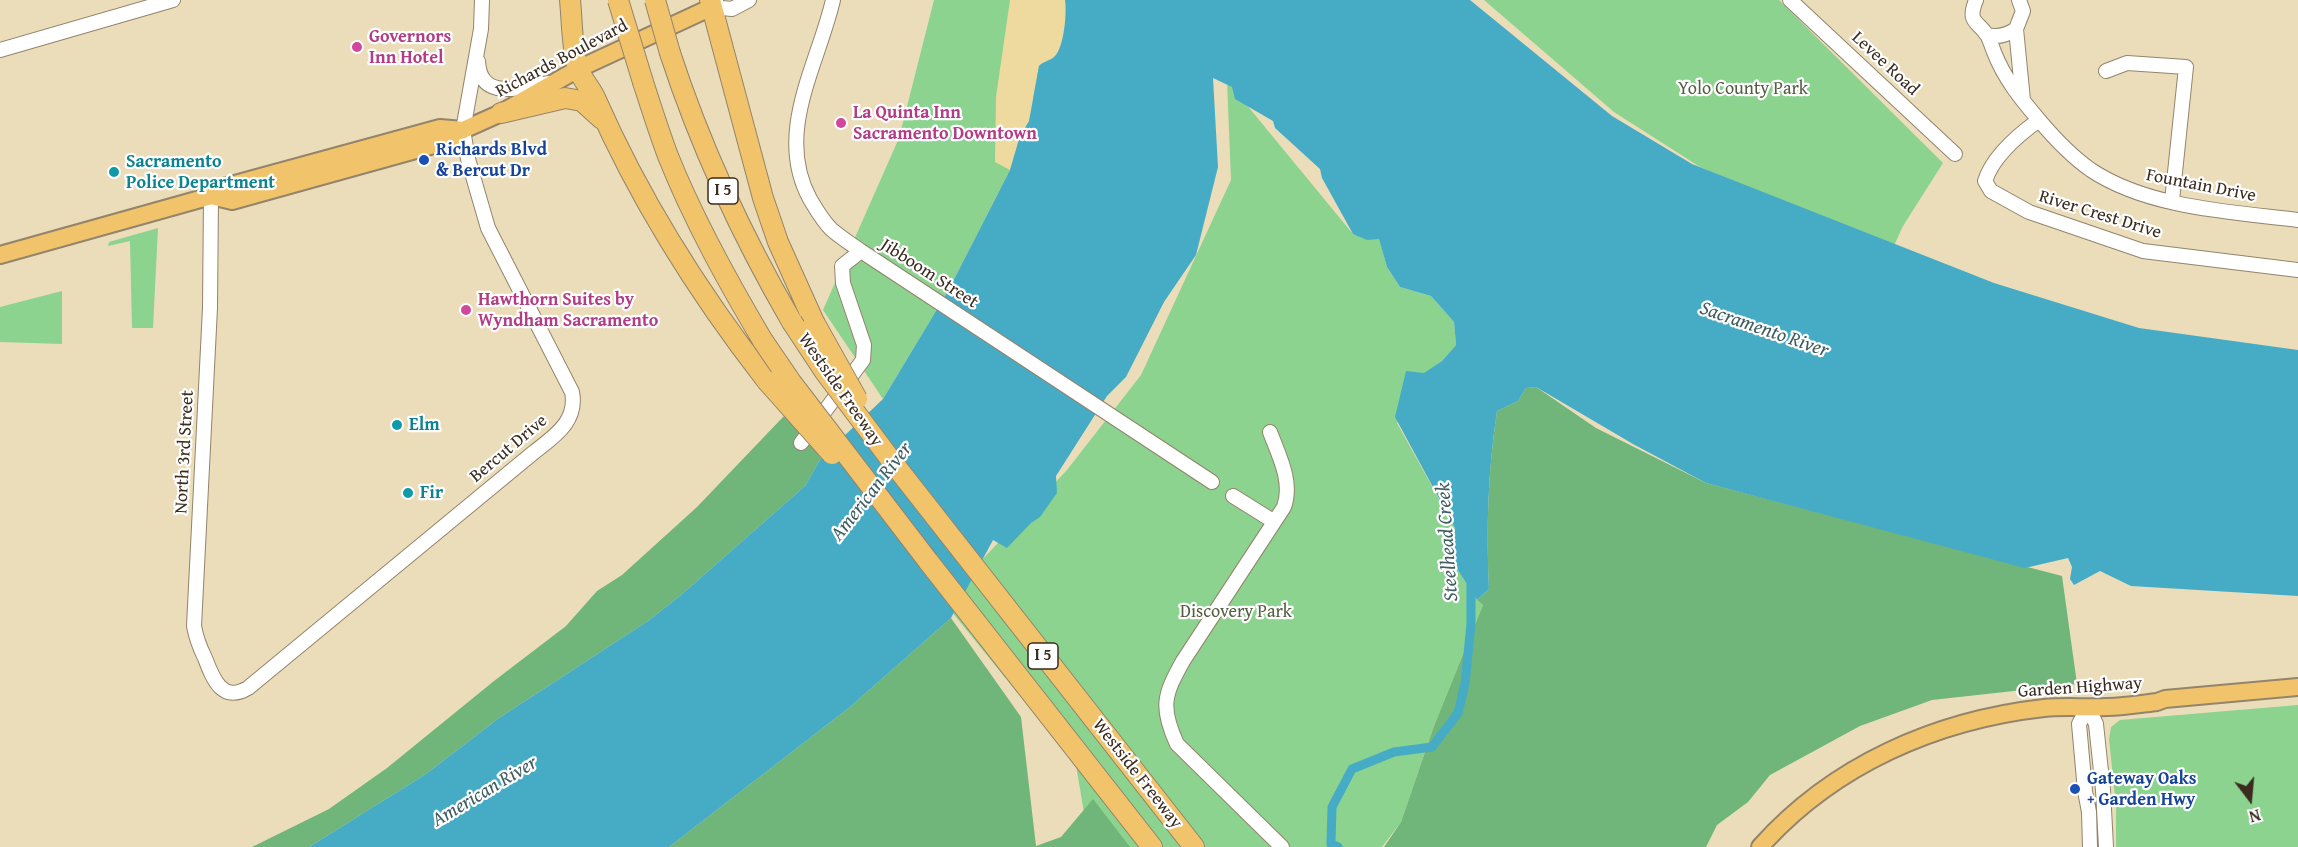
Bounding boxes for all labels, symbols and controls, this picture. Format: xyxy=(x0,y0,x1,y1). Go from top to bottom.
street label: Richards Boulevard xyxy=(492,15,632,103)
place label: Governors Inn Hotel xyxy=(369,26,451,68)
street label: Levee Road xyxy=(1847,27,1923,101)
marker: Governors Inn Hotel xyxy=(350,40,364,54)
park label: Yolo County Park xyxy=(1678,78,1808,100)
place label: La Quinta Inn Sacramento Downtown xyxy=(853,102,1037,144)
marker: La Quinta Inn Sacramento Downtown xyxy=(834,116,848,130)
place label: Richards Blvd & Bercut Dr xyxy=(436,139,547,182)
place label: Sacramento Police Department xyxy=(126,151,275,194)
marker: Richards Blvd & Bercut Dr xyxy=(417,153,431,167)
marker: Sacramento Police Department xyxy=(107,165,121,179)
street label: Fountain Drive xyxy=(2144,165,2258,207)
road number: I 5 xyxy=(708,178,738,204)
street label: River Crest Drive xyxy=(2036,186,2164,244)
street label: Jibboom Street xyxy=(876,234,982,314)
place label: Hawthorn Suites by Wyndham Sacramento xyxy=(478,289,658,332)
water label: Sacramento River xyxy=(1697,297,1831,363)
marker: Hawthorn Suites by Wyndham Sacramento xyxy=(459,303,473,317)
street label: Westside Freeway xyxy=(793,329,887,451)
street label: North 3rd Street xyxy=(171,390,199,514)
street label: Bercut Drive xyxy=(466,410,552,488)
place label: Elm xyxy=(409,414,440,436)
marker: Elm xyxy=(390,418,404,432)
water label: American River xyxy=(826,438,918,546)
place label: Fir xyxy=(420,482,443,504)
water label: Steelhead Creek xyxy=(1432,482,1464,602)
marker: Fir xyxy=(401,486,415,500)
park label: Discovery Park xyxy=(1180,601,1292,623)
road number: I 5 xyxy=(1028,643,1058,669)
street label: Garden Highway xyxy=(2017,673,2143,703)
street label: Westside Freeway xyxy=(1087,715,1187,833)
water label: American River xyxy=(428,751,542,833)
place label: Gateway Oaks + Garden Hwy xyxy=(2087,768,2196,810)
north arrow xyxy=(2220,769,2280,829)
marker: Gateway Oaks + Garden Hwy xyxy=(2068,782,2082,796)
text: N xyxy=(2247,803,2263,829)

